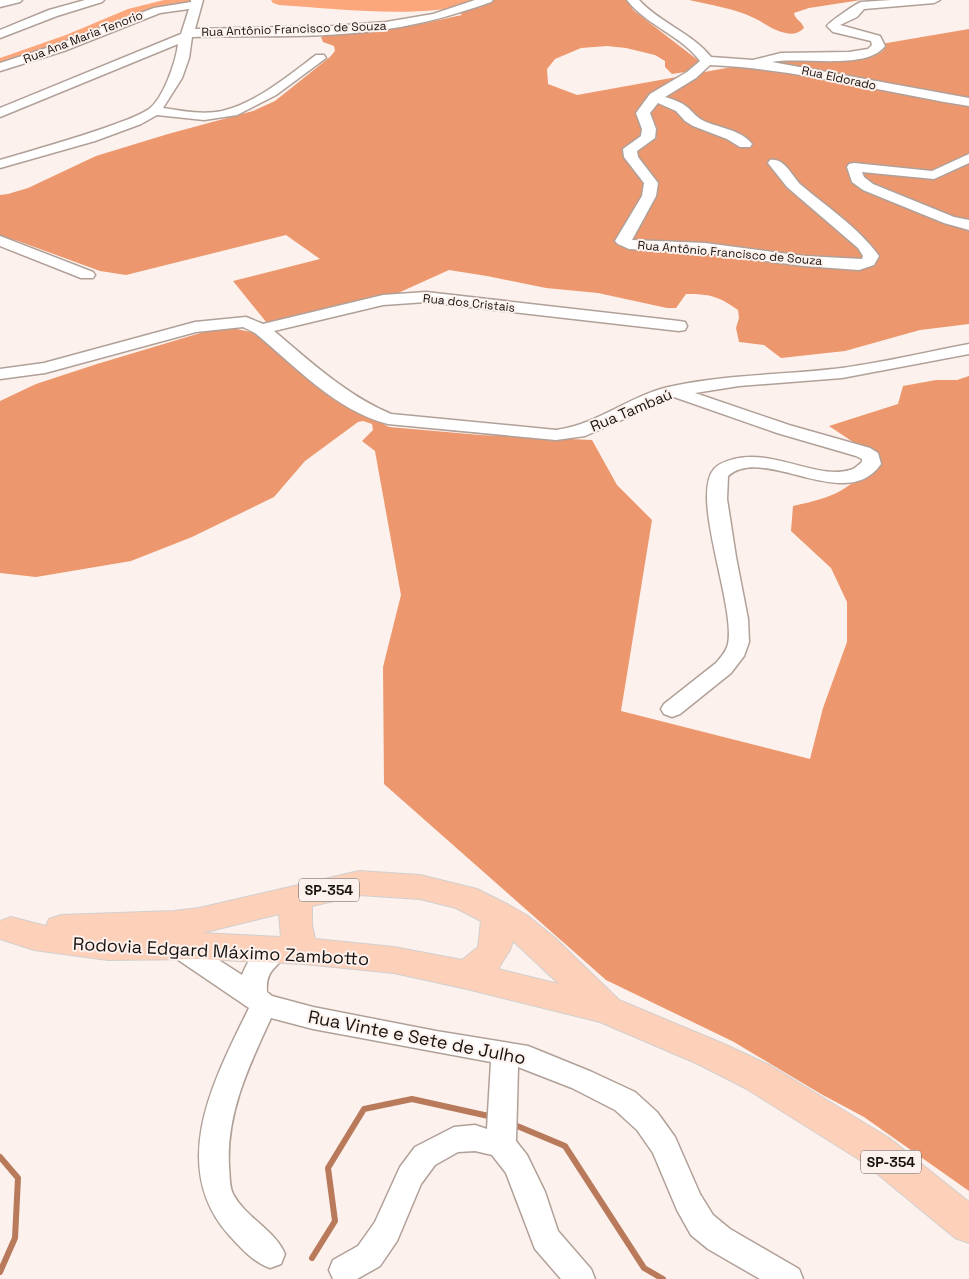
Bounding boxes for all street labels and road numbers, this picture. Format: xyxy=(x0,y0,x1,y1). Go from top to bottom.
street label: Rua Ana Maria Tenorio xyxy=(21,7,145,67)
street label: Rua Antônio Francisco de Souza xyxy=(201,18,387,40)
street label: Rua Eldorado xyxy=(800,62,878,94)
street label: Rua Antônio Francisco de Souza xyxy=(637,237,823,269)
street label: Rua dos Cristais xyxy=(422,290,516,316)
street label: Rua Tambaú xyxy=(587,384,675,436)
road number: SP-354 xyxy=(299,878,359,902)
street label: Rodovia Edgard Máximo Zambotto xyxy=(72,932,370,970)
street label: Rua Vinte e Sete de Julho xyxy=(306,1005,528,1069)
road number: SP-354 xyxy=(861,1150,921,1174)

